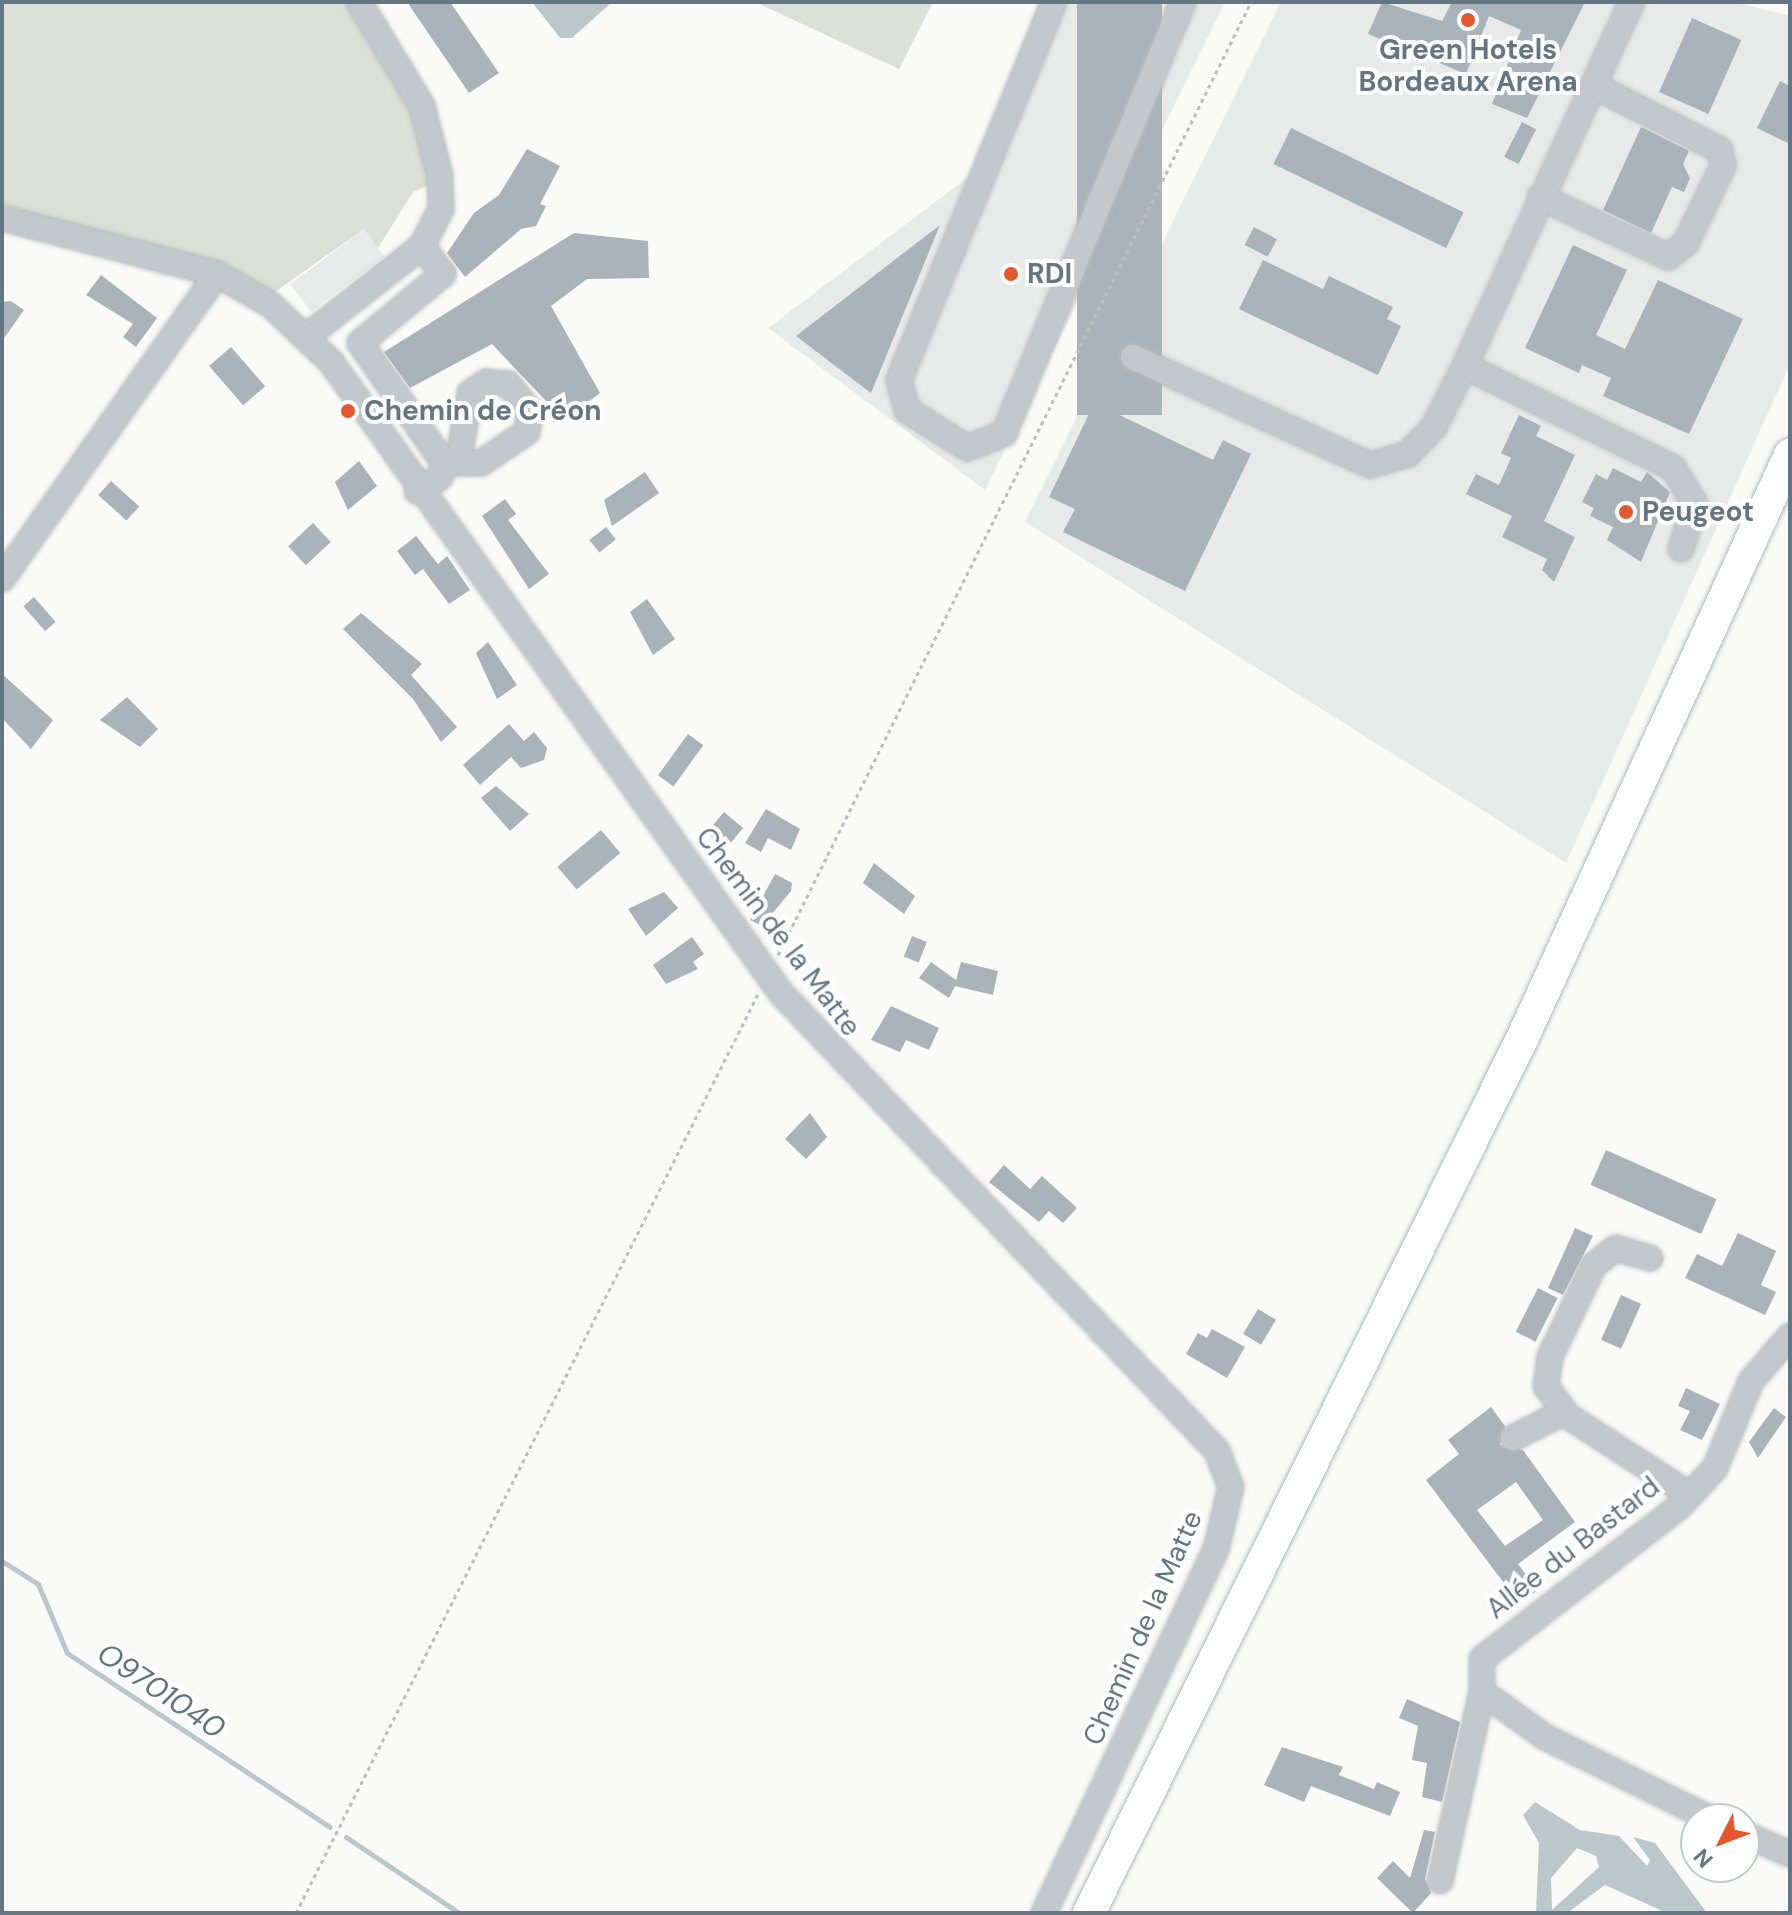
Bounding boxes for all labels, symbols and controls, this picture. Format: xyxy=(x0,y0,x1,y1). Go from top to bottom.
marker: Green Hotels Bordeaux Arena xyxy=(1459,11,1477,29)
place label: Green Hotels Bordeaux Arena xyxy=(1358,33,1578,99)
place label: RDI xyxy=(1027,257,1072,291)
marker: RDI xyxy=(1002,265,1020,283)
place label: Chemin de Créon xyxy=(364,394,602,428)
marker: Chemin de Créon xyxy=(339,402,357,420)
place label: Peugeot xyxy=(1642,495,1754,529)
marker: Peugeot xyxy=(1617,503,1635,521)
street label: Chemin de la Matte xyxy=(688,821,868,1043)
street label: Allée du Bastard xyxy=(1480,1470,1666,1626)
street label: Chemin de la Matte xyxy=(1076,1506,1210,1750)
water label: O9701040 xyxy=(90,1635,232,1747)
north arrow xyxy=(1680,1803,1760,1883)
text: N xyxy=(1687,1842,1719,1874)

